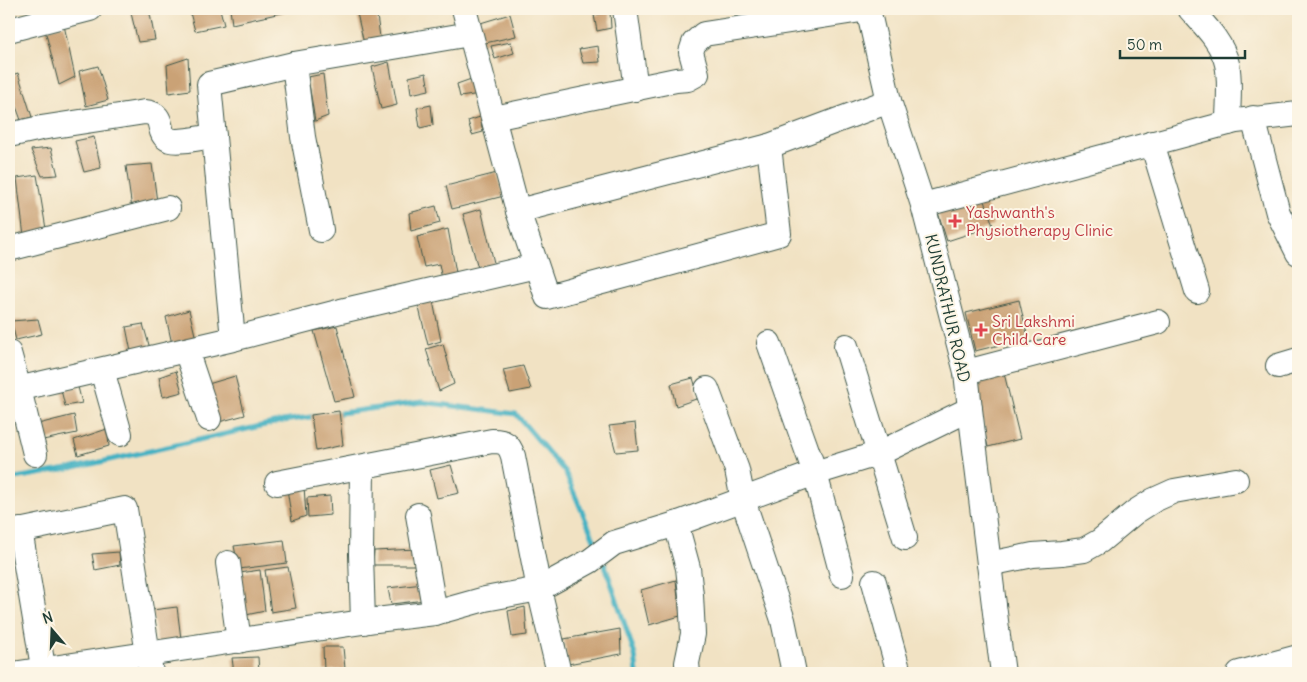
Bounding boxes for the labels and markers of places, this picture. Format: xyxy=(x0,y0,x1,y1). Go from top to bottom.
place label: Yashwanth's Physiotherapy Clinic xyxy=(966,202,1113,240)
marker: Yashwanth's Physiotherapy Clinic xyxy=(948,214,962,228)
place label: Sri Lakshmi Child Care xyxy=(992,311,1075,349)
marker: Sri Lakshmi Child Care xyxy=(974,323,988,337)

